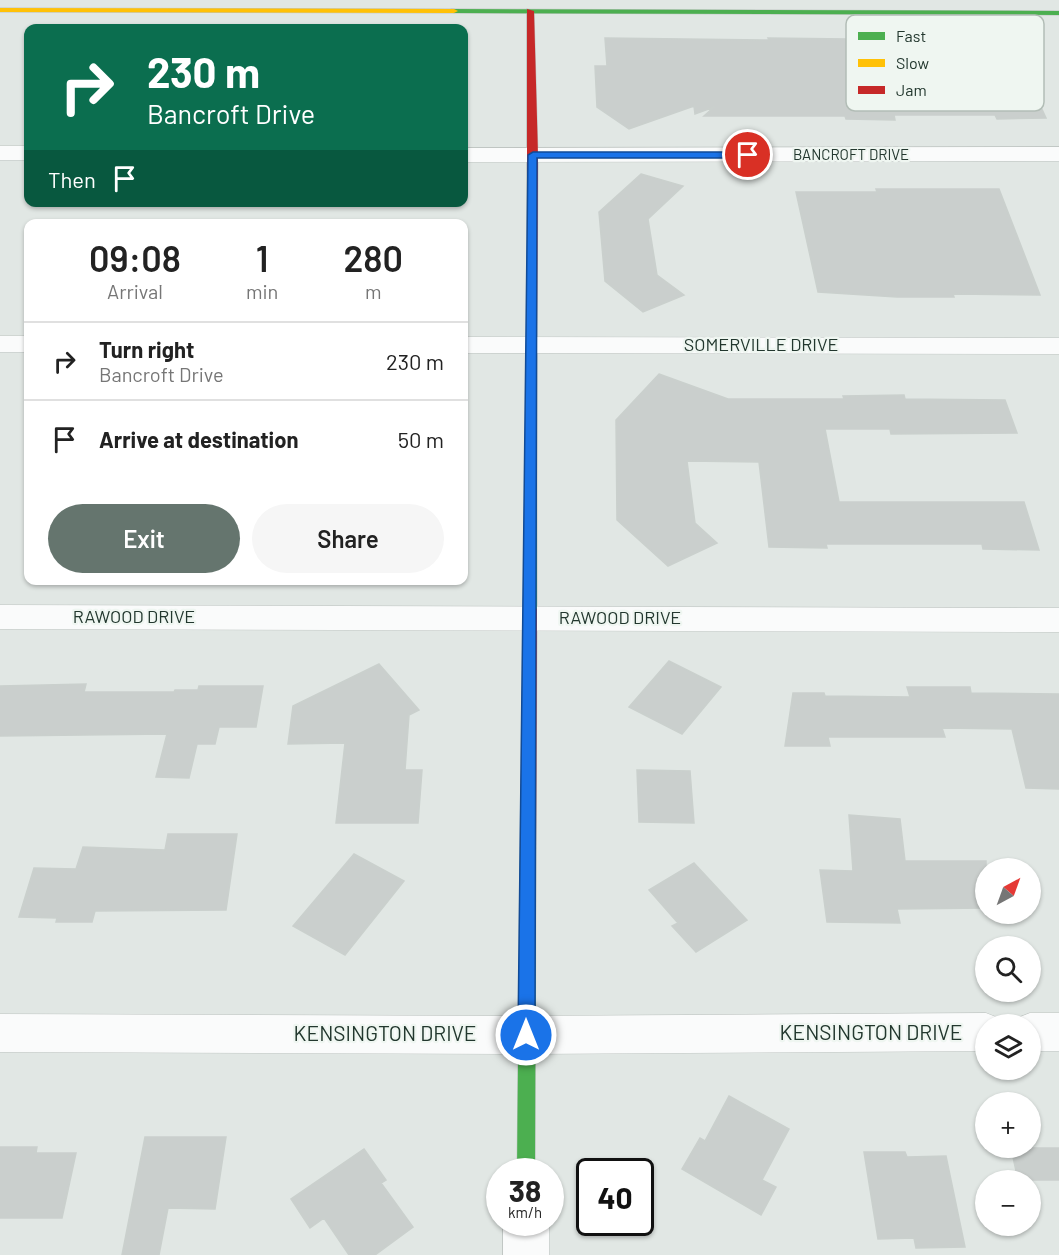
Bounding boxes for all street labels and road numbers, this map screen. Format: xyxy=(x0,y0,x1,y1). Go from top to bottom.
street label: BANCROFT DRIVE xyxy=(793,145,909,163)
street label: SOMERVILLE DRIVE xyxy=(684,333,838,355)
street label: RAWOOD DRIVE xyxy=(73,605,195,627)
street label: RAWOOD DRIVE xyxy=(559,606,681,628)
street label: KENSINGTON DRIVE xyxy=(780,1019,962,1044)
street label: KENSINGTON DRIVE xyxy=(294,1020,476,1045)

